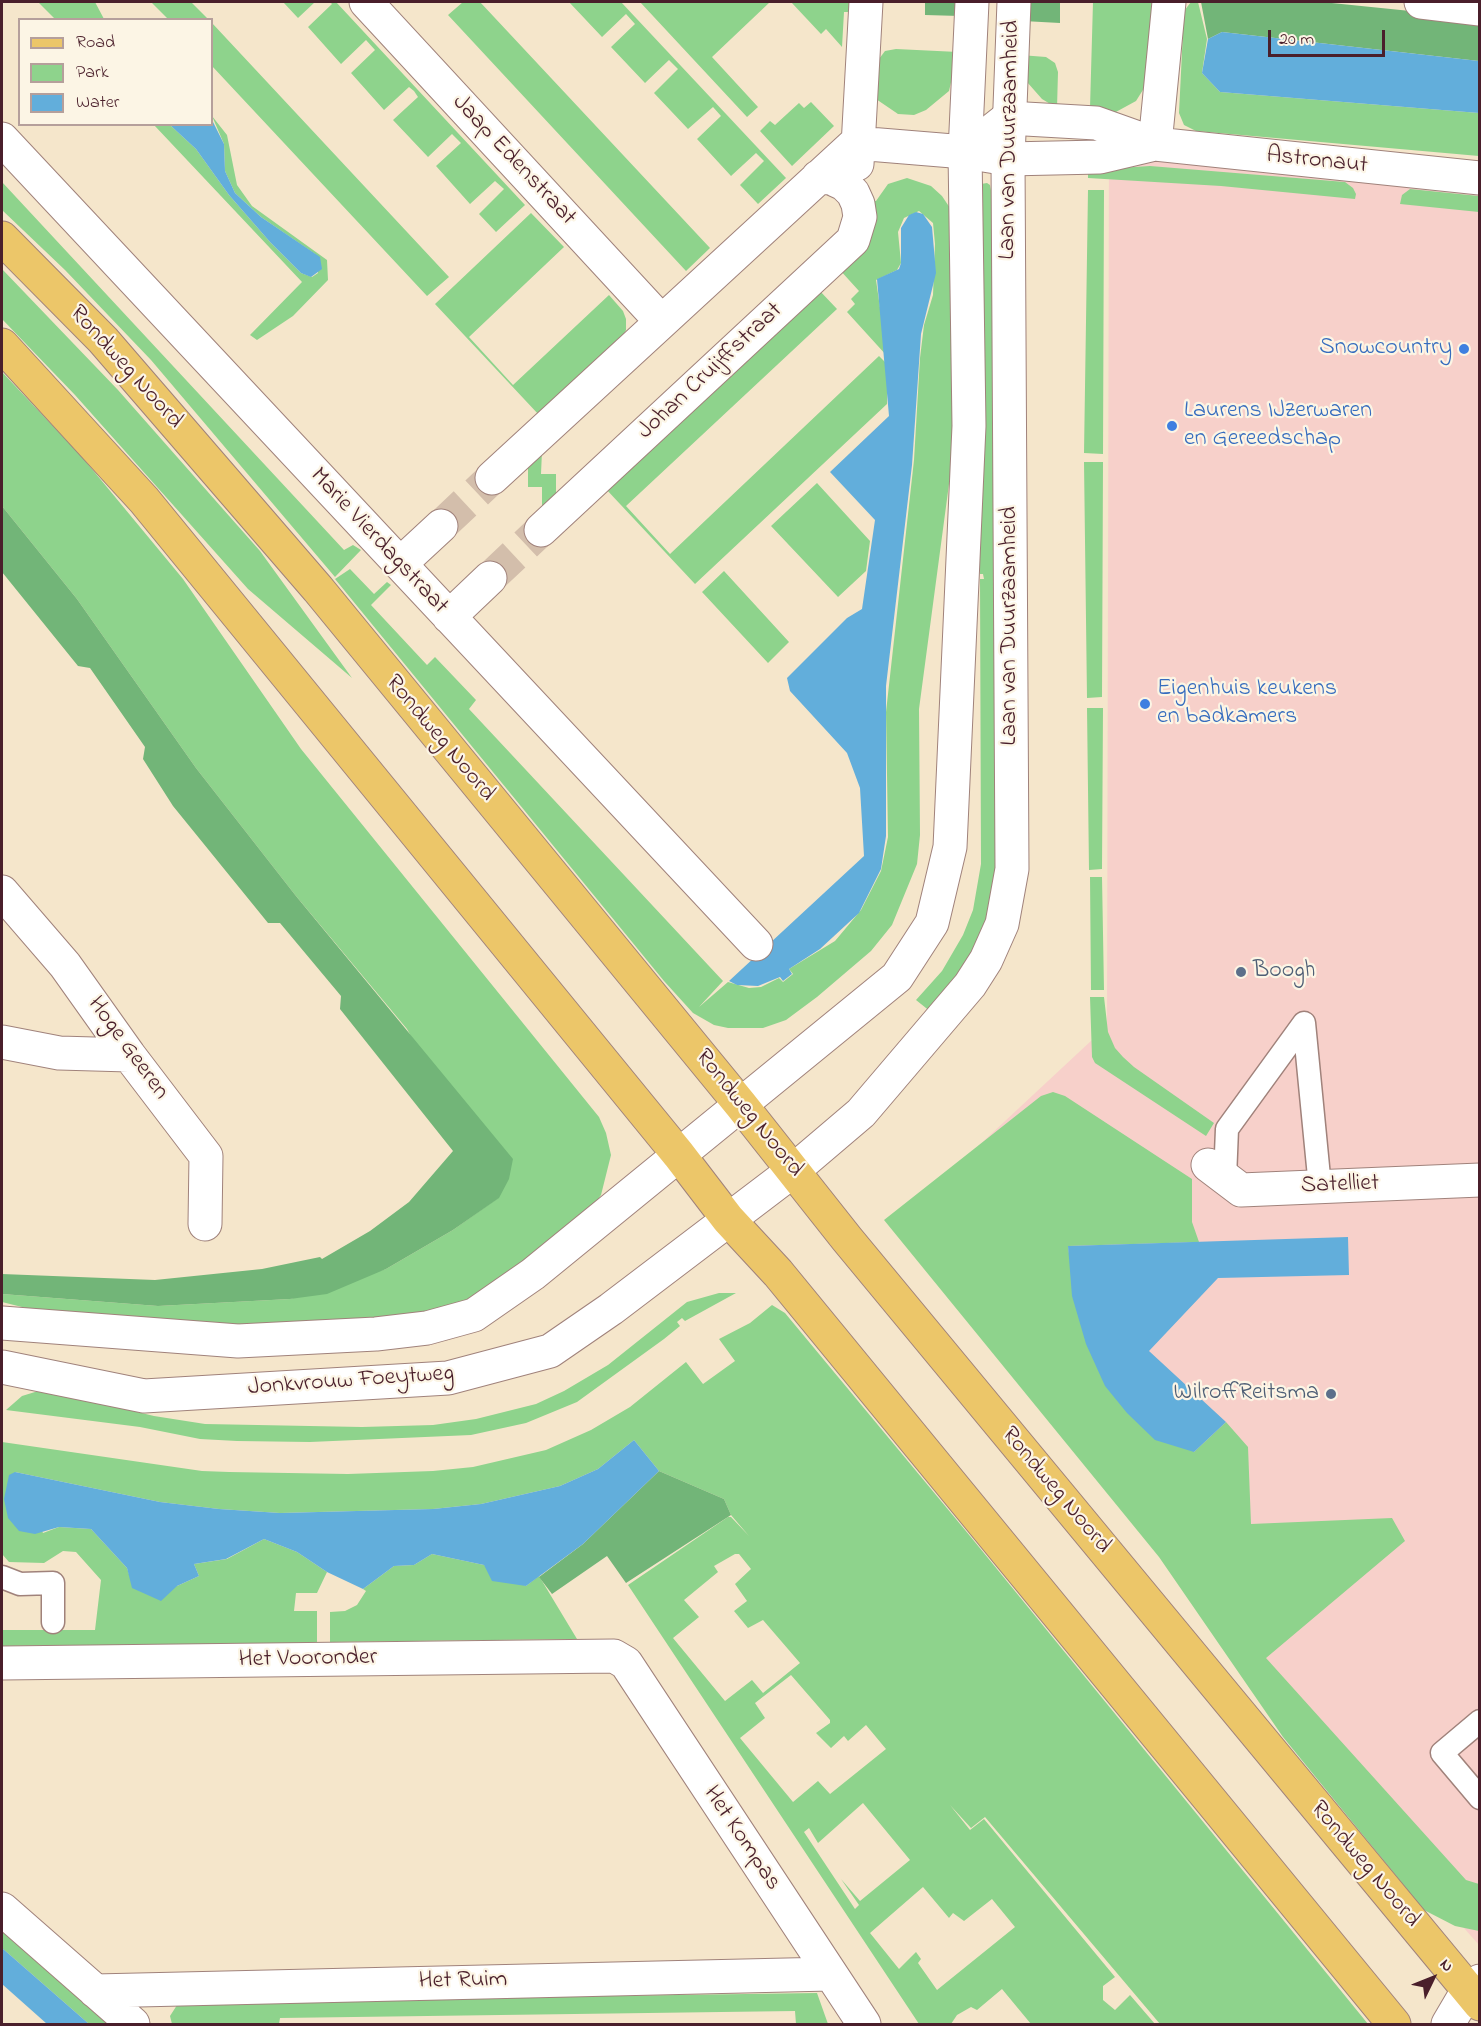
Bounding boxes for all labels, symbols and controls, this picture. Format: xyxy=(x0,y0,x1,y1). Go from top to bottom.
legend xyxy=(18,18,213,126)
scale bar xyxy=(1271,18,1388,56)
street label: Laan van Duurzaamheid xyxy=(995,20,1027,260)
text: 20 m xyxy=(1279,27,1314,53)
text: Road xyxy=(76,30,115,56)
text: Park xyxy=(76,60,109,86)
street label: Jaap Edenstraat xyxy=(445,89,581,233)
text: Water xyxy=(76,90,119,116)
street label: Astronaut xyxy=(1265,142,1369,182)
street label: Johan Cruijffstraat xyxy=(632,297,790,447)
street label: Rondweg Noord xyxy=(62,300,188,436)
place label: Snowcountry xyxy=(1319,335,1452,363)
marker: Snowcountry xyxy=(1457,342,1471,356)
place label: Laurens IJzerwaren en Gereedschap xyxy=(1184,398,1372,454)
marker: Laurens IJzerwaren en Gereedschap xyxy=(1165,419,1179,433)
street label: Marie Vierdagstraat xyxy=(303,463,453,621)
street label: Laan van Duurzaamheid xyxy=(997,506,1025,746)
street label: Rondweg Noord xyxy=(378,670,500,808)
place label: Eigenhuis keukens en badkamers xyxy=(1157,676,1337,732)
marker: Eigenhuis keukens en badkamers xyxy=(1138,697,1152,711)
place label: Boogh xyxy=(1253,958,1315,986)
marker: Boogh xyxy=(1234,965,1248,979)
street label: Hoge Geeren xyxy=(80,992,174,1106)
street label: Rondweg Noord xyxy=(688,1044,808,1184)
street label: Satelliet xyxy=(1300,1170,1380,1202)
street label: Jonkvrouw Foeytweg xyxy=(247,1360,455,1404)
place label: WilroffReitsma xyxy=(1173,1380,1319,1408)
marker: WilroffReitsma xyxy=(1324,1387,1338,1401)
street label: Rondweg Noord xyxy=(994,1422,1116,1560)
street label: Het Vooronder xyxy=(239,1644,377,1676)
street label: Het Kompas xyxy=(696,1781,786,1897)
street label: Rondweg Noord xyxy=(1303,1796,1425,1934)
north arrow xyxy=(1403,1948,1463,2008)
text: N xyxy=(1434,1954,1459,1978)
street label: Het Ruim xyxy=(418,1967,508,1997)

